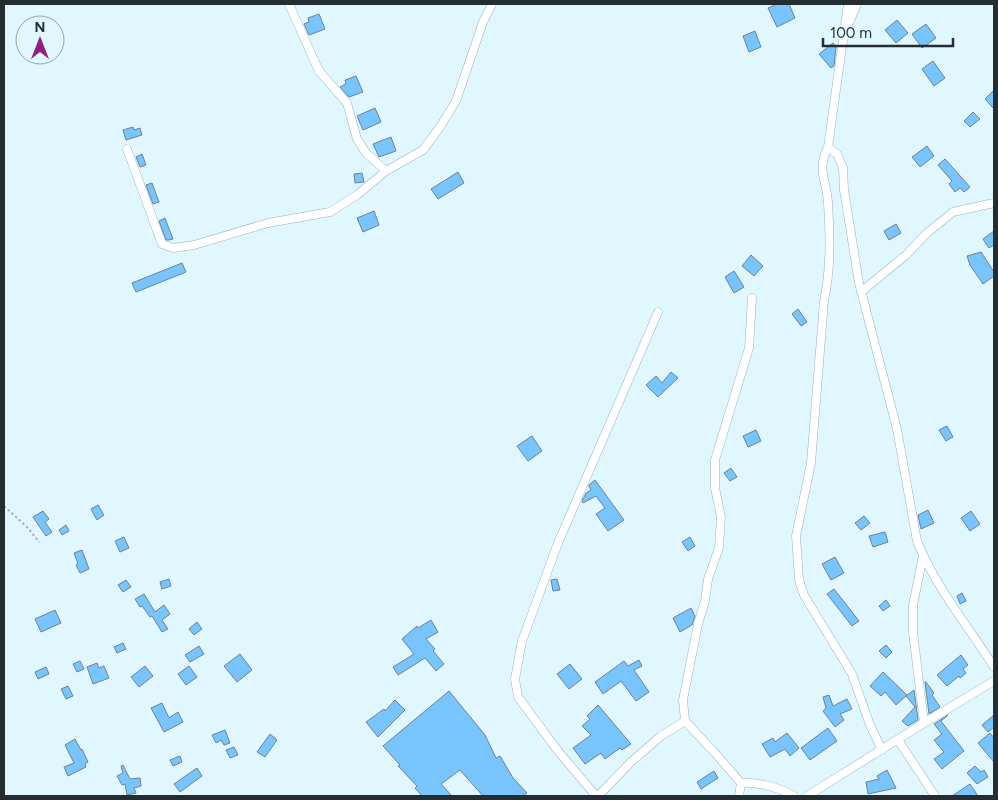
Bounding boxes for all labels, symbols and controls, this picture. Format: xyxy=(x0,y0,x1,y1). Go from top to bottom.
north arrow xyxy=(15,15,65,65)
scale bar xyxy=(823,15,953,47)
text: N xyxy=(35,19,45,36)
text: 100 m xyxy=(830,24,872,42)

